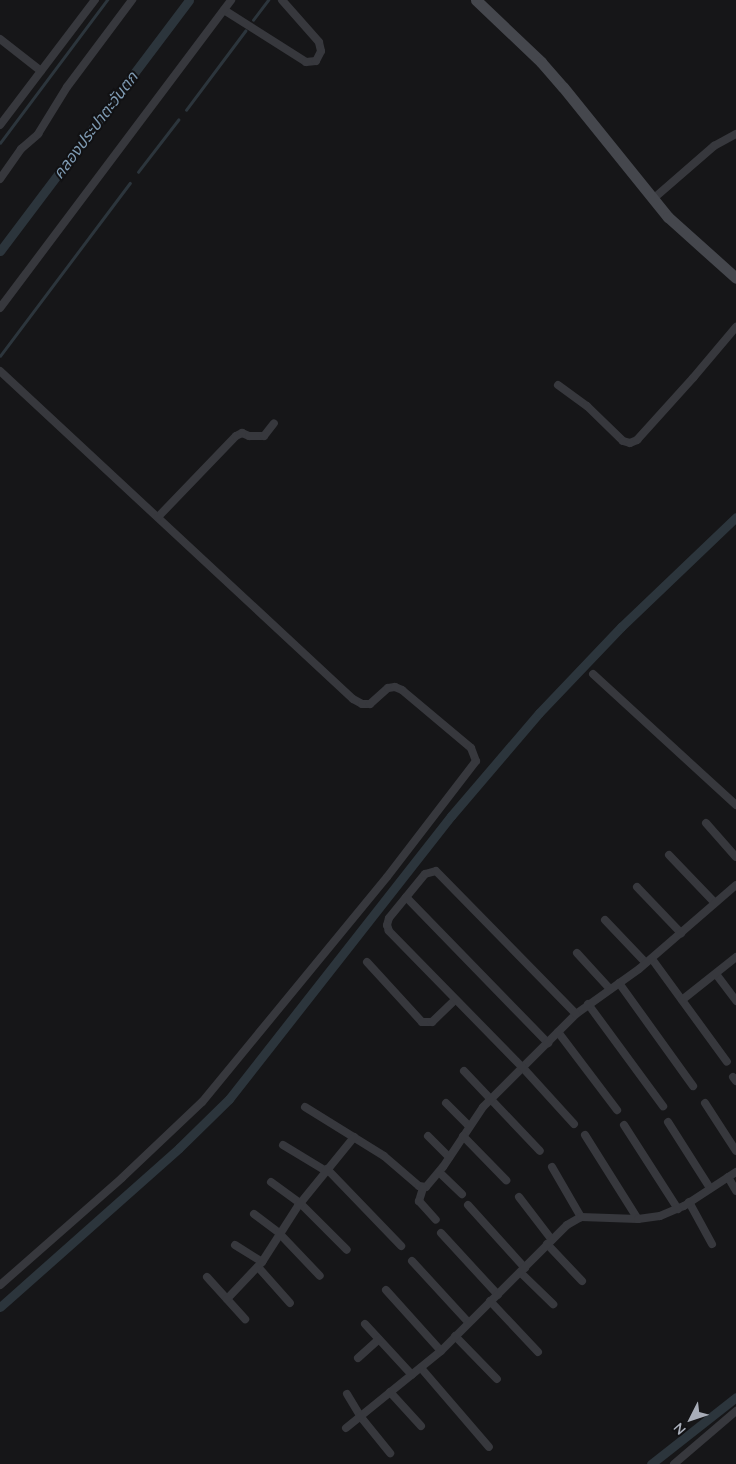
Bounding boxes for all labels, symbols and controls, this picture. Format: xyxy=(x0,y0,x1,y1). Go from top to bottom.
water label: คลองประปาตะวันตก xyxy=(49,68,141,182)
north arrow xyxy=(666,1394,716,1444)
text: N xyxy=(670,1419,690,1439)

